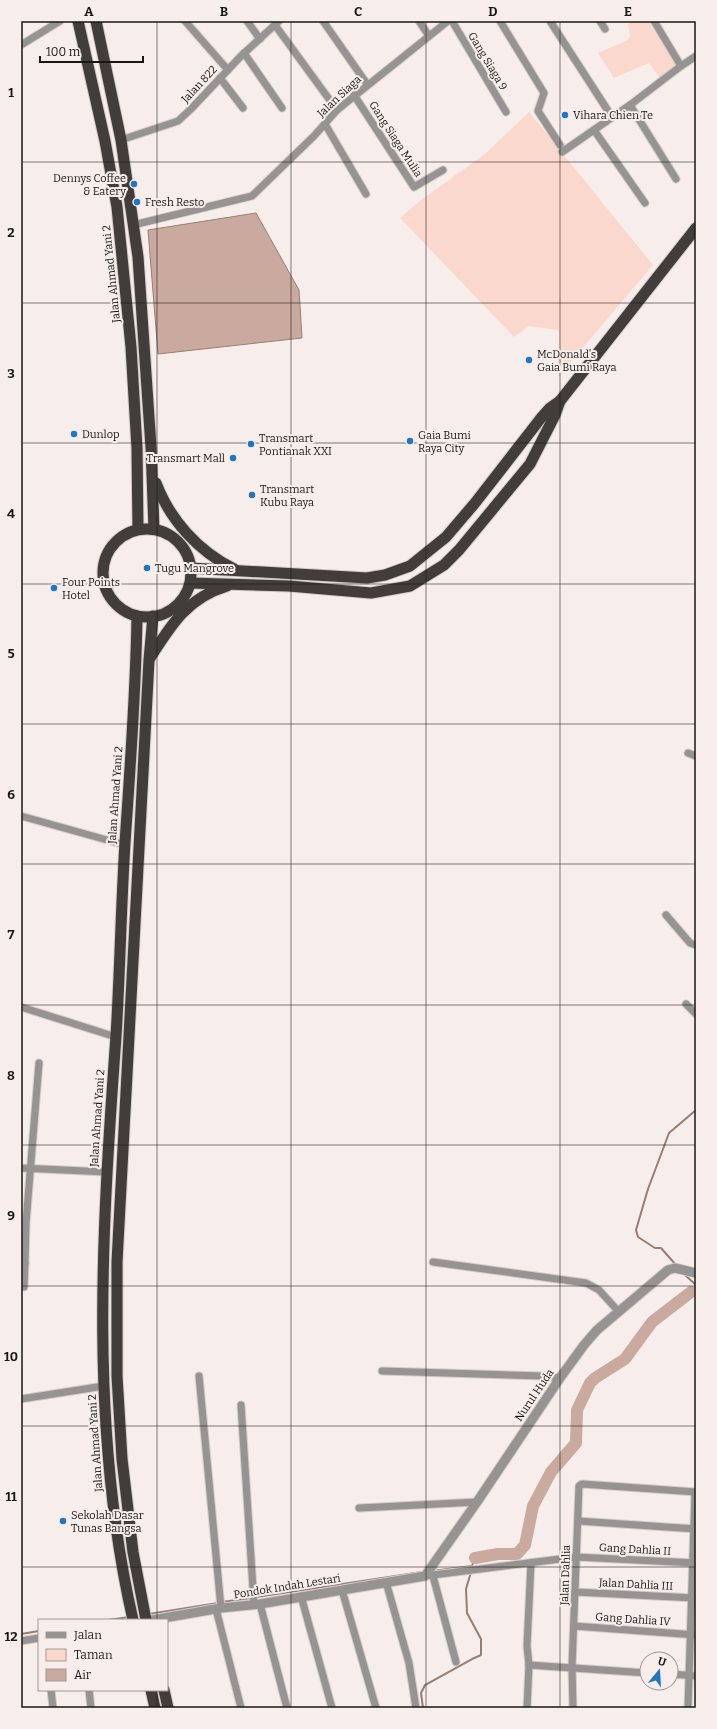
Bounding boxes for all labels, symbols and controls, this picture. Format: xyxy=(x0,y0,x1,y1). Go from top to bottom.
text: A xyxy=(84,4,94,19)
text: B xyxy=(220,4,228,19)
text: C xyxy=(354,4,362,19)
text: D xyxy=(488,4,498,19)
text: E xyxy=(624,4,632,19)
street label: Gang Siaga 9 xyxy=(465,30,510,93)
scale bar xyxy=(40,38,143,64)
text: 100 m xyxy=(46,45,81,59)
street label: Jalan 822 xyxy=(178,63,220,106)
street label: Jalan Siaga xyxy=(314,73,364,121)
text: 1 xyxy=(8,85,14,100)
street label: Gang Siaga Mulia xyxy=(366,99,425,180)
place label: Vihara Chien Te xyxy=(573,109,653,122)
marker: Vihara Chien Te xyxy=(560,110,570,120)
place label: Dennys Coffee & Eatery xyxy=(53,172,126,198)
marker: Dennys Coffee & Eatery xyxy=(129,179,139,189)
place label: Fresh Resto xyxy=(145,196,204,209)
marker: Fresh Resto xyxy=(132,197,142,207)
text: 2 xyxy=(7,225,15,240)
street label: Jalan Ahmad Yani 2 xyxy=(100,225,123,324)
place label: McDonald's Gaia Bumi Raya xyxy=(537,348,616,374)
marker: McDonald's Gaia Bumi Raya xyxy=(524,355,534,365)
text: 3 xyxy=(7,366,15,381)
place label: Dunlop xyxy=(82,428,120,441)
marker: Dunlop xyxy=(69,429,79,439)
place label: Gaia Bumi Raya City xyxy=(418,429,472,455)
place label: Transmart Pontianak XXI xyxy=(259,432,332,458)
marker: Gaia Bumi Raya City xyxy=(405,436,415,446)
marker: Transmart Pontianak XXI xyxy=(246,439,256,449)
place label: Transmart Mall xyxy=(147,452,225,465)
marker: Transmart Mall xyxy=(228,453,238,463)
place label: Transmart Kubu Raya xyxy=(260,483,314,509)
marker: Transmart Kubu Raya xyxy=(247,490,257,500)
text: 4 xyxy=(7,506,15,521)
place label: Tugu Mangrove xyxy=(155,562,234,575)
marker: Tugu Mangrove xyxy=(142,563,152,573)
place label: Four Points Hotel xyxy=(62,576,120,602)
marker: Four Points Hotel xyxy=(49,583,59,593)
text: 5 xyxy=(7,646,15,661)
street label: Jalan Ahmad Yani 2 xyxy=(106,746,125,845)
text: 6 xyxy=(7,787,15,802)
text: 7 xyxy=(8,927,15,942)
text: 8 xyxy=(7,1068,15,1083)
street label: Jalan Ahmad Yani 2 xyxy=(88,1069,107,1168)
text: 9 xyxy=(7,1208,15,1223)
text: 10 xyxy=(4,1349,18,1364)
street label: Nurul Huda xyxy=(512,1367,557,1424)
street label: Jalan Ahmad Yani 2 xyxy=(86,1394,105,1493)
text: 11 xyxy=(5,1489,17,1504)
place label: Sekolah Dasar Tunas Bangsa xyxy=(71,1509,144,1535)
marker: Sekolah Dasar Tunas Bangsa xyxy=(58,1516,68,1526)
street label: Gang Dahlia II xyxy=(599,1541,671,1558)
street label: Jalan Dahlia xyxy=(558,1545,573,1606)
street label: Pondok Indah Lestari xyxy=(233,1571,342,1601)
street label: Jalan Dahlia III xyxy=(598,1576,674,1593)
street label: Gang Dahlia IV xyxy=(595,1610,671,1629)
legend xyxy=(38,1619,168,1691)
text: Jalan xyxy=(73,1628,102,1642)
text: 12 xyxy=(5,1629,17,1644)
text: Taman xyxy=(74,1648,113,1662)
north arrow xyxy=(639,1651,679,1691)
text: U xyxy=(656,1655,668,1669)
text: Air xyxy=(74,1668,92,1682)

